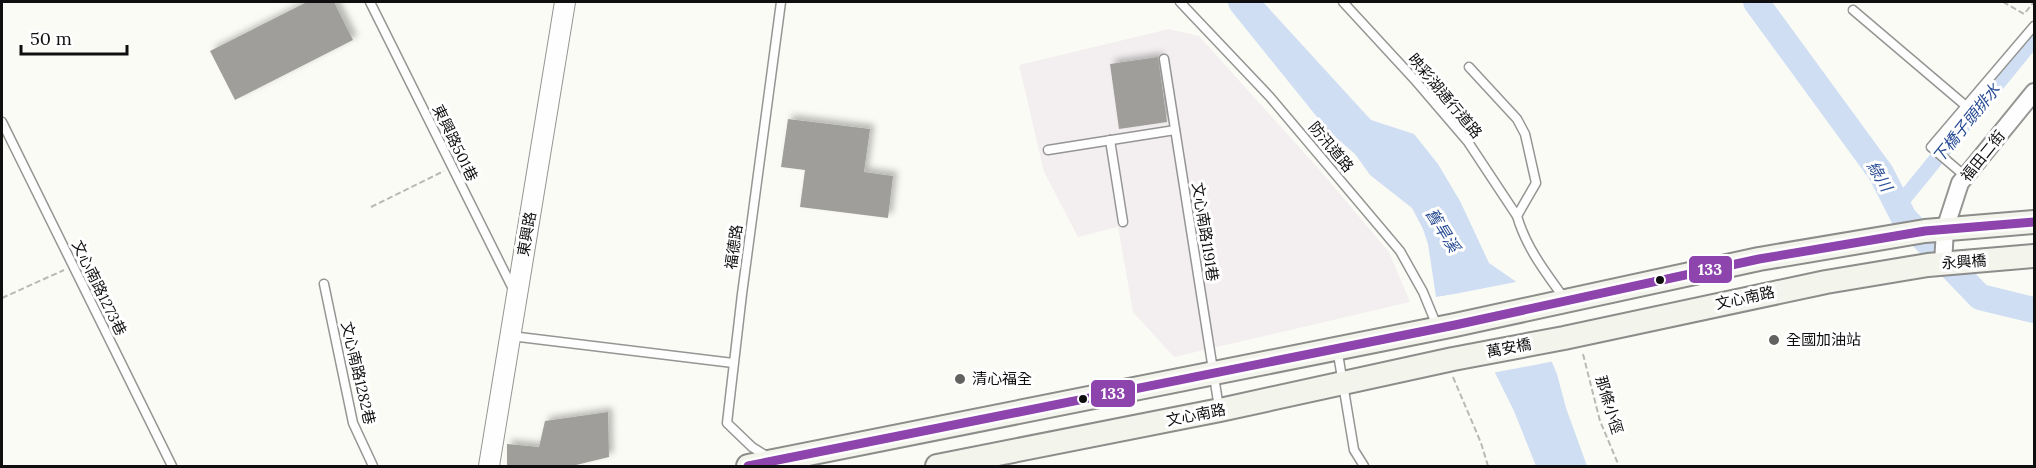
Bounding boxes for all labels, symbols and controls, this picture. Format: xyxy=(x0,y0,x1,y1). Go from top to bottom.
scale bar xyxy=(21,18,128,56)
text: 50 m xyxy=(30,27,72,50)
street label: 映彩湖通行道路 xyxy=(1404,49,1486,142)
water label: 下橋子頭排水 xyxy=(1928,79,2005,167)
street label: 東興路501巷 xyxy=(429,101,482,184)
street label: 防汛道路 xyxy=(1305,118,1358,176)
street label: 福田二街 xyxy=(1956,126,2009,185)
water label: 綠川 xyxy=(1863,157,1898,197)
street label: 文心南路1191巷 xyxy=(1188,181,1223,283)
water label: 舊旱溪 xyxy=(1422,204,1465,257)
street label: 東興路 xyxy=(513,210,540,258)
street label: 福德路 xyxy=(721,223,746,271)
street label: 文心南路1273巷 xyxy=(68,237,131,339)
street label: 永興橋 xyxy=(1941,250,1987,273)
line badge: 133 xyxy=(1688,255,1733,284)
text: 133 xyxy=(1698,259,1722,279)
unlabelled marker xyxy=(1654,274,1666,286)
street label: 文心南路 xyxy=(1714,282,1776,313)
street label: 文心南路1282巷 xyxy=(337,320,380,426)
place label: 全國加油站 xyxy=(1786,330,1861,349)
marker: 全國加油站 xyxy=(1767,333,1781,347)
street label: 萬安橋 xyxy=(1485,334,1533,361)
place label: 清心福全 xyxy=(972,369,1032,388)
marker: 清心福全 xyxy=(953,372,967,386)
street label: 那條小徑 xyxy=(1592,373,1627,436)
line badge: 133 xyxy=(1090,379,1136,408)
text: 133 xyxy=(1101,383,1125,403)
unlabelled marker xyxy=(1077,393,1089,405)
street label: 文心南路 xyxy=(1165,399,1227,430)

